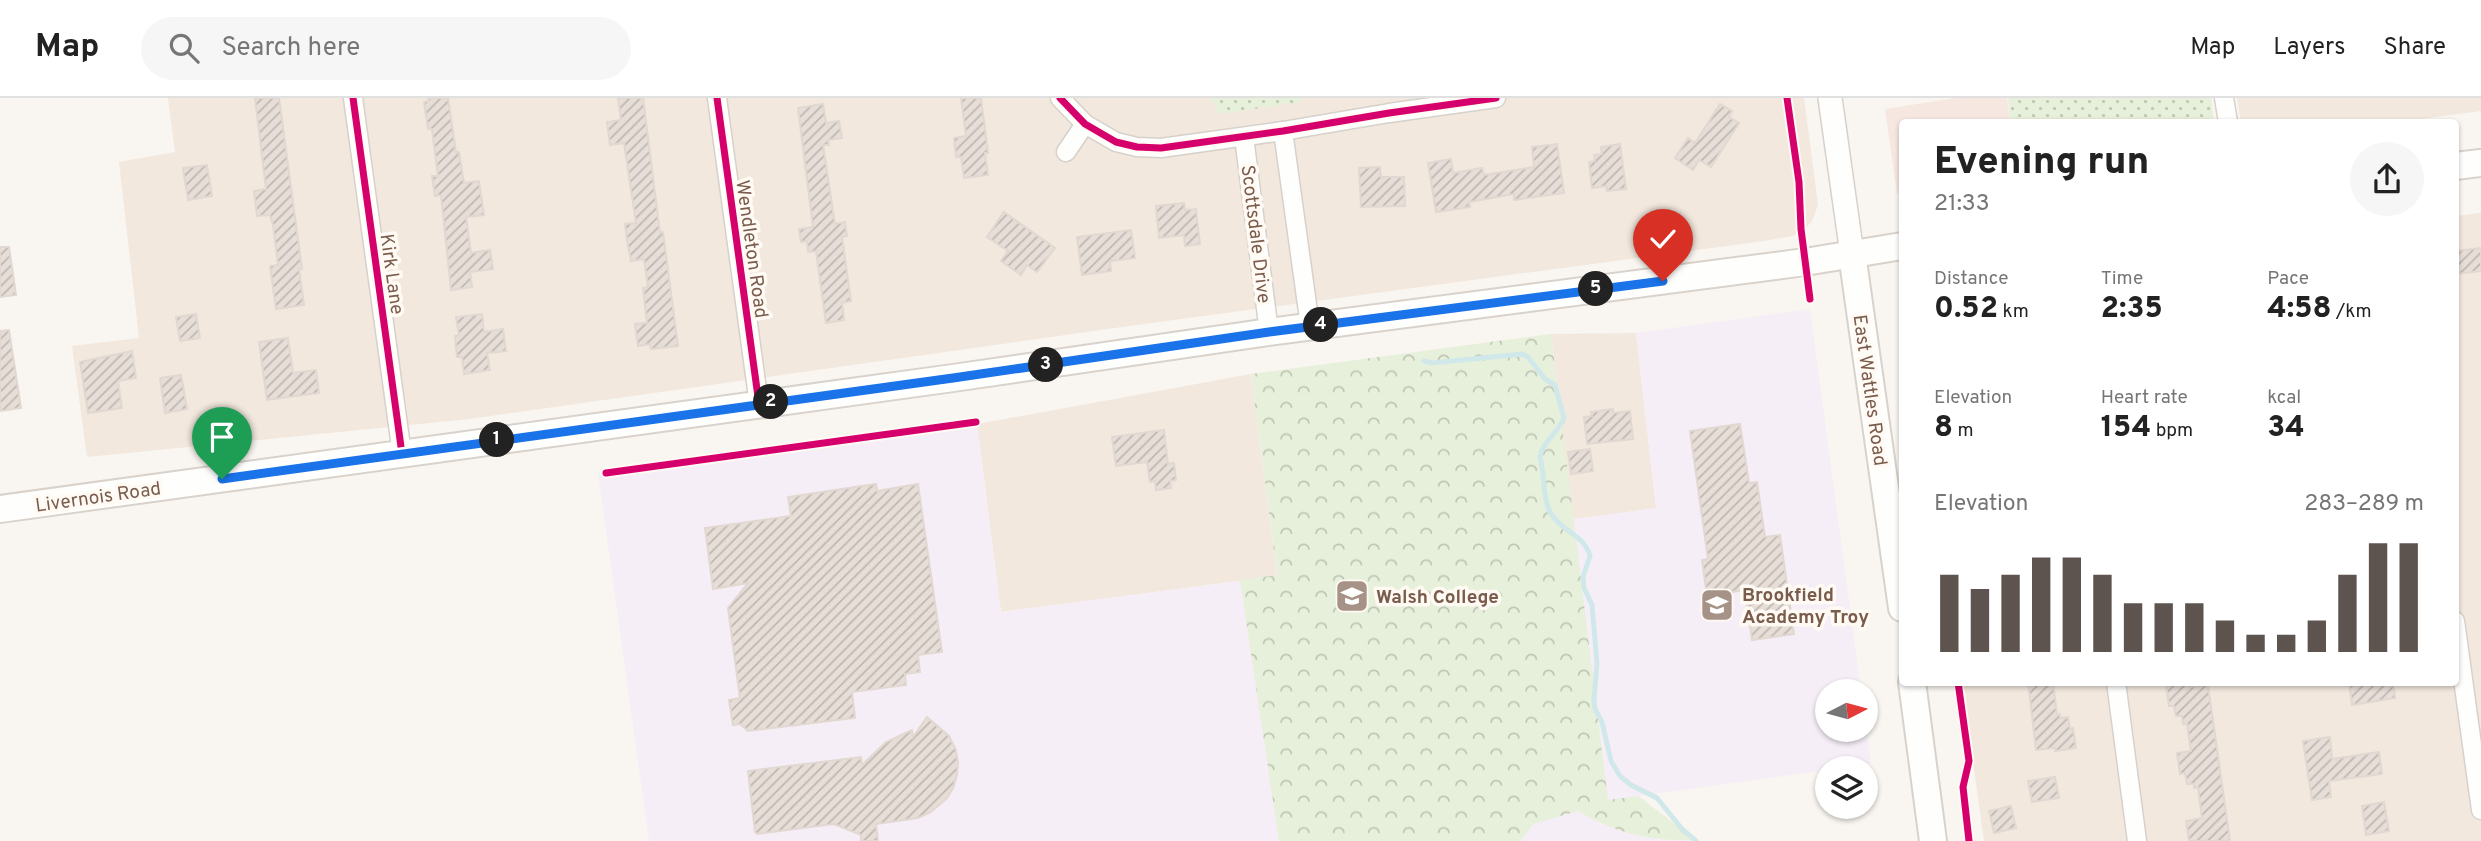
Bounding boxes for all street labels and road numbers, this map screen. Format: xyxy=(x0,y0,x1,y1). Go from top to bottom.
street label: Scottsdale Drive xyxy=(1235,164,1275,305)
street label: Wendleton Road xyxy=(729,179,773,320)
street label: Kirk Lane xyxy=(373,232,409,316)
street label: East Wattles Road xyxy=(1847,313,1892,467)
street label: Livernois Road xyxy=(34,477,163,519)

